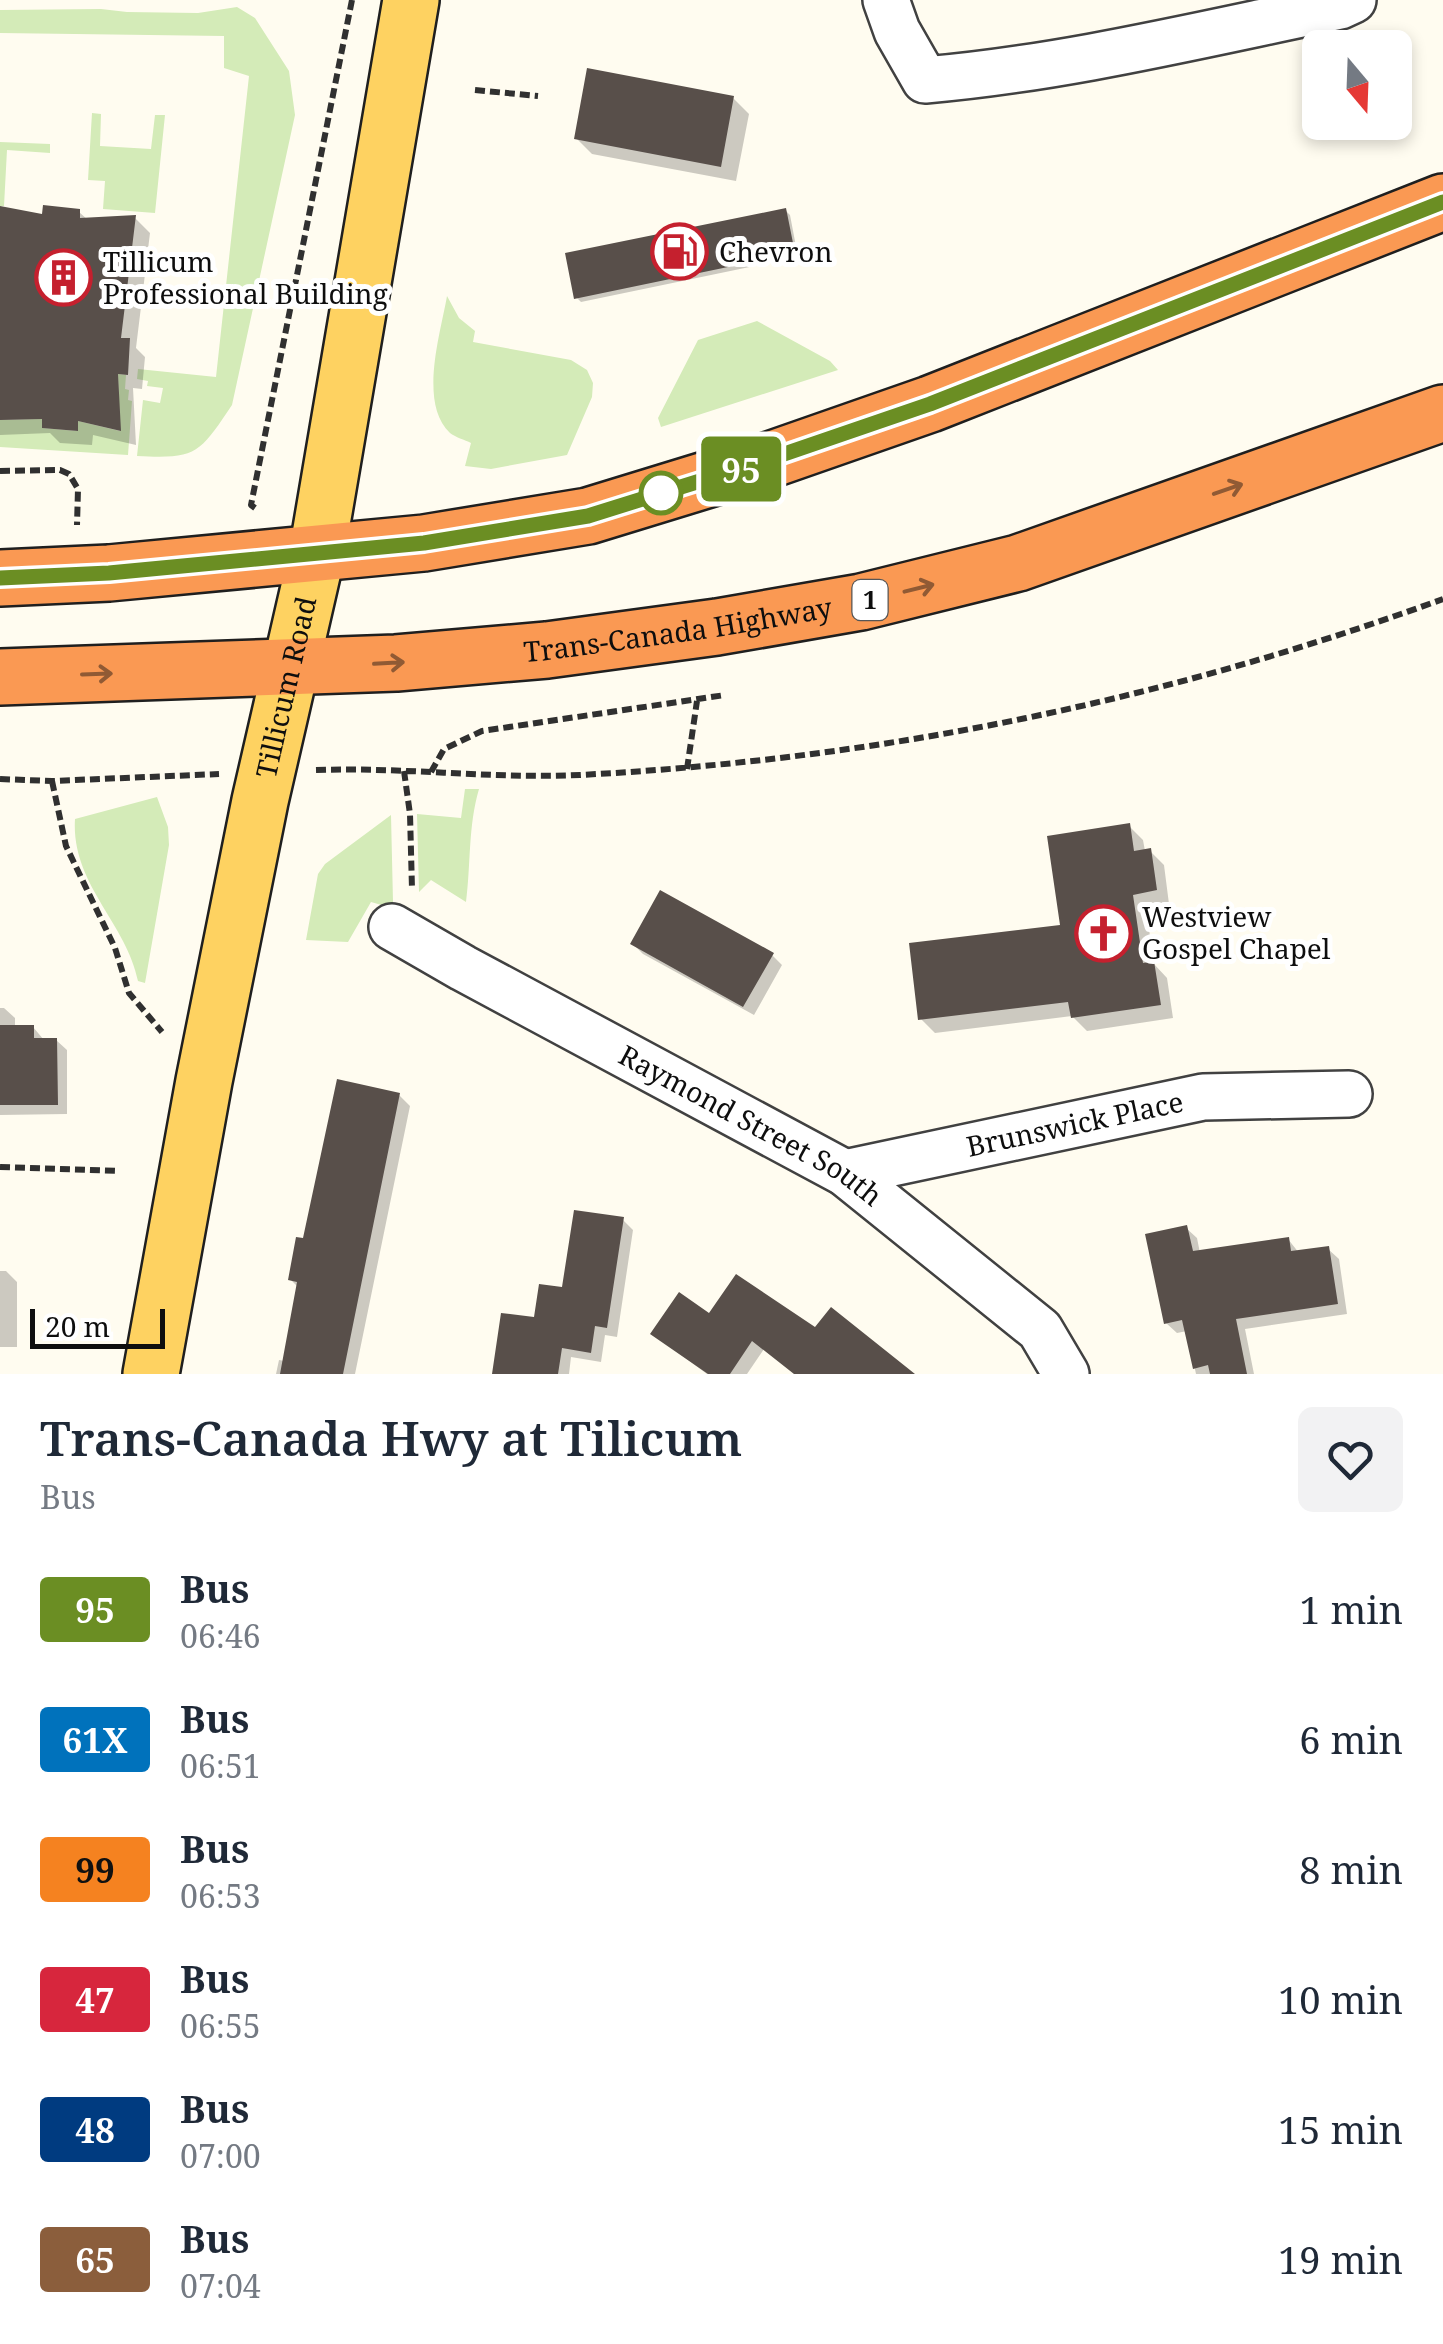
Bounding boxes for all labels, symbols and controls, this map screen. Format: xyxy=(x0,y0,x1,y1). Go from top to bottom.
north arrow xyxy=(1302,30,1412,140)
map controls xyxy=(1302,30,1412,140)
fuel station icon: Chevron xyxy=(650,222,710,282)
place label: Chevron xyxy=(719,232,833,270)
place label: Tillicum Professional Building xyxy=(103,242,388,312)
building icon: Tillicum Professional Building xyxy=(34,248,94,308)
line badge: 95 xyxy=(696,436,786,502)
text: 95 xyxy=(721,446,761,493)
unlabelled marker xyxy=(640,472,682,514)
one-way arrow xyxy=(1211,479,1242,497)
one-way arrow xyxy=(902,578,934,596)
road number: 1 xyxy=(852,580,888,620)
street label: Trans-Canada Highway xyxy=(522,587,835,670)
street label: Tillicum Road xyxy=(246,592,324,782)
one-way arrow xyxy=(373,653,405,672)
one-way arrow xyxy=(81,664,113,683)
place label: Westview Gospel Chapel xyxy=(1142,897,1331,967)
church icon: Westview Gospel Chapel xyxy=(1073,903,1133,963)
street label: Raymond Street South xyxy=(613,1035,891,1214)
street label: Brunswick Place xyxy=(963,1082,1187,1165)
scale bar xyxy=(30,1304,165,1348)
text: 20 m xyxy=(45,1307,110,1345)
text: Trans-Canada Hwy at Tilicum xyxy=(40,1405,742,1470)
button: heart xyxy=(1298,1407,1403,1512)
text: Bus xyxy=(40,1475,96,1518)
text: Bus xyxy=(180,1562,249,1614)
text: 1 min xyxy=(1299,1583,1403,1635)
text: 95 xyxy=(75,1586,115,1633)
text: 06:46 xyxy=(180,1614,261,1657)
text: Bus xyxy=(180,1692,249,1744)
text: 6 min xyxy=(1299,1713,1403,1765)
text: 61X xyxy=(62,1716,128,1763)
text: 06:51 xyxy=(180,1744,261,1787)
text: Bus xyxy=(180,1822,249,1874)
text: 8 min xyxy=(1299,1843,1403,1895)
text: 99 xyxy=(75,1846,115,1893)
text: 06:53 xyxy=(180,1874,261,1917)
text: Bus xyxy=(180,1952,249,2004)
text: 10 min xyxy=(1278,1973,1403,2025)
text: 47 xyxy=(75,1976,115,2023)
text: 06:55 xyxy=(180,2004,261,2047)
text: Bus xyxy=(180,2082,249,2134)
text: 15 min xyxy=(1278,2103,1403,2155)
text: 48 xyxy=(75,2106,115,2153)
text: 07:00 xyxy=(180,2134,261,2177)
text: Bus xyxy=(180,2212,249,2264)
text: 19 min xyxy=(1278,2233,1403,2285)
text: 65 xyxy=(75,2236,115,2283)
text: 07:04 xyxy=(180,2264,261,2307)

